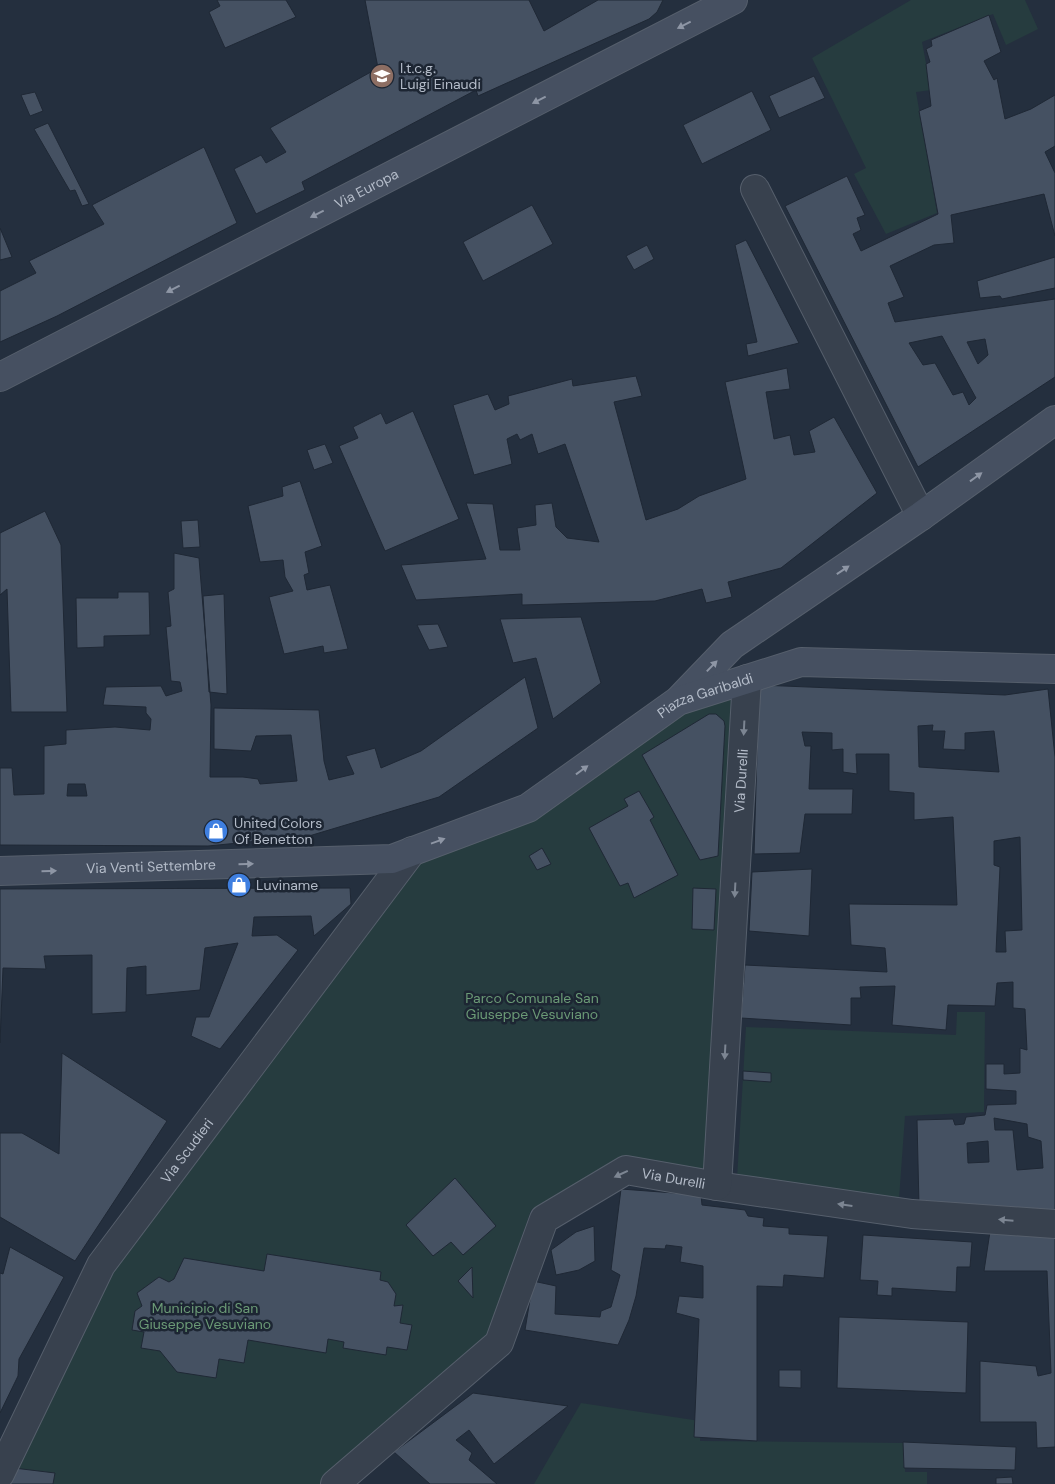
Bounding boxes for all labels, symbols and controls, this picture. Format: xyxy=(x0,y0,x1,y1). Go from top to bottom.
one-way arrow xyxy=(677,21,691,29)
place label: I.t.c.g. Luigi Einaudi xyxy=(400,59,481,93)
school or university icon: I.t.c.g. Luigi Einaudi xyxy=(369,63,395,89)
one-way arrow xyxy=(532,96,546,104)
street label: Via Europa xyxy=(331,165,401,213)
one-way arrow xyxy=(310,210,324,218)
one-way arrow xyxy=(165,285,180,293)
one-way arrow xyxy=(969,472,983,482)
one-way arrow xyxy=(836,565,849,575)
one-way arrow xyxy=(706,660,718,672)
street label: Piazza Garibaldi xyxy=(654,669,755,722)
one-way arrow xyxy=(740,720,748,736)
street label: Via Durelli xyxy=(730,748,752,813)
one-way arrow xyxy=(575,765,589,775)
place label: United Colors Of Benetton xyxy=(234,814,322,848)
shop icon: United Colors Of Benetton xyxy=(203,818,229,844)
one-way arrow xyxy=(430,837,445,845)
street label: Via Venti Settembre xyxy=(86,855,216,877)
one-way arrow xyxy=(238,860,254,868)
one-way arrow xyxy=(41,867,57,875)
shop icon: Luviname xyxy=(226,872,252,898)
place label: Luviname xyxy=(256,876,318,894)
one-way arrow xyxy=(730,882,738,898)
park label: Parco Comunale San Giuseppe Vesuviano xyxy=(465,989,599,1023)
one-way arrow xyxy=(720,1045,728,1061)
street label: Via Scudieri xyxy=(157,1115,217,1187)
street label: Via Durelli xyxy=(640,1164,707,1193)
one-way arrow xyxy=(614,1171,628,1179)
one-way arrow xyxy=(836,1200,852,1208)
one-way arrow xyxy=(998,1215,1014,1223)
park label: Municipio di San Giuseppe Vesuviano xyxy=(139,1299,271,1333)

